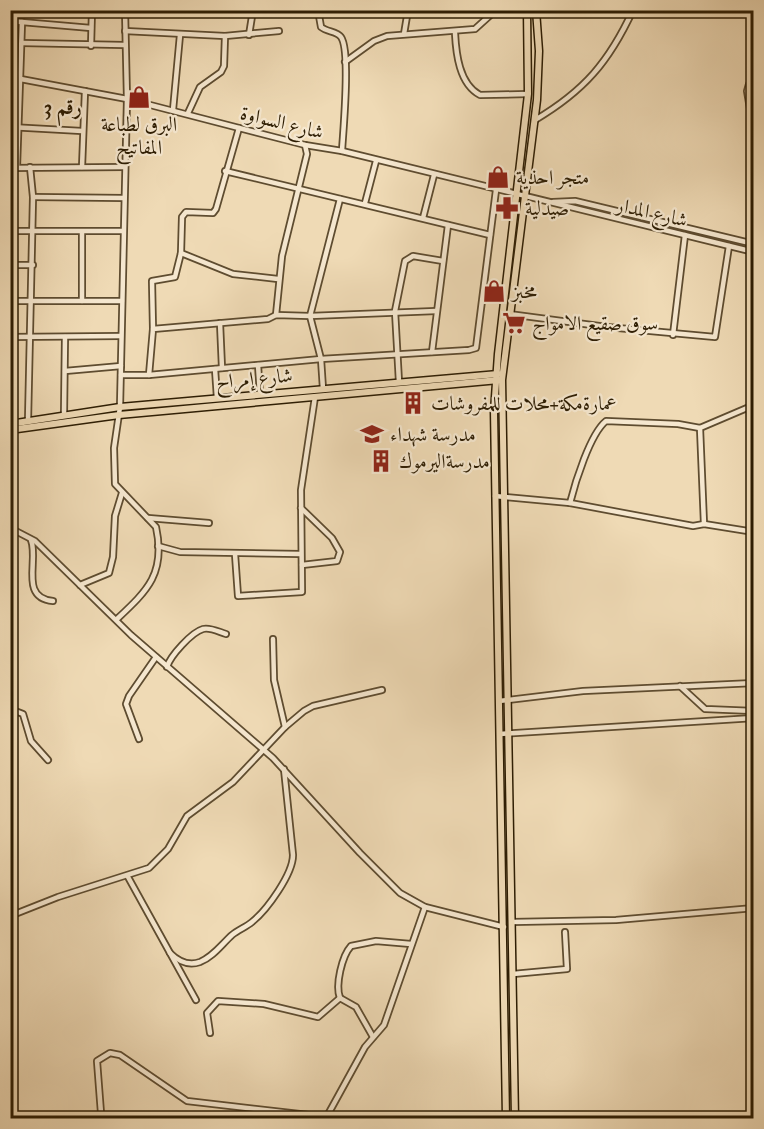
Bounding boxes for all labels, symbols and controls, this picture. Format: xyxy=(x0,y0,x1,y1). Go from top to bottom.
shop icon: البرق لطباعة المفاتيح xyxy=(126,84,152,110)
district label: رقم 3 xyxy=(44,94,82,126)
street label: شارع السواوة xyxy=(237,100,326,150)
place label: البرق لطباعة المفاتيح xyxy=(101,112,177,165)
shop icon: متجر احذية xyxy=(485,164,511,190)
place label: متجر احذية xyxy=(516,165,589,190)
street label: شارع المدار xyxy=(611,192,690,238)
pharmacy icon: صيدلية xyxy=(494,195,520,221)
place label: صيدلية xyxy=(525,196,569,221)
shop icon: مخبز xyxy=(481,278,507,304)
place label: مخبز xyxy=(510,279,537,304)
supermarket icon: سوق صقيع الامواج xyxy=(501,310,527,336)
place label: سوق صقيع الامواج xyxy=(532,311,658,341)
street label: شارع إمراح xyxy=(214,363,294,399)
building icon: عمارةمكة+محلات للمفروشات xyxy=(400,390,426,416)
place label: عمارةمكة+محلات للمفروشات xyxy=(431,391,617,416)
school or university icon: مدرسة شهداء xyxy=(359,421,385,447)
place label: مدرسة شهداء xyxy=(390,422,476,447)
building icon: مدرسةاليرموك xyxy=(368,448,394,474)
place label: مدرسةاليرموك xyxy=(399,449,490,474)

